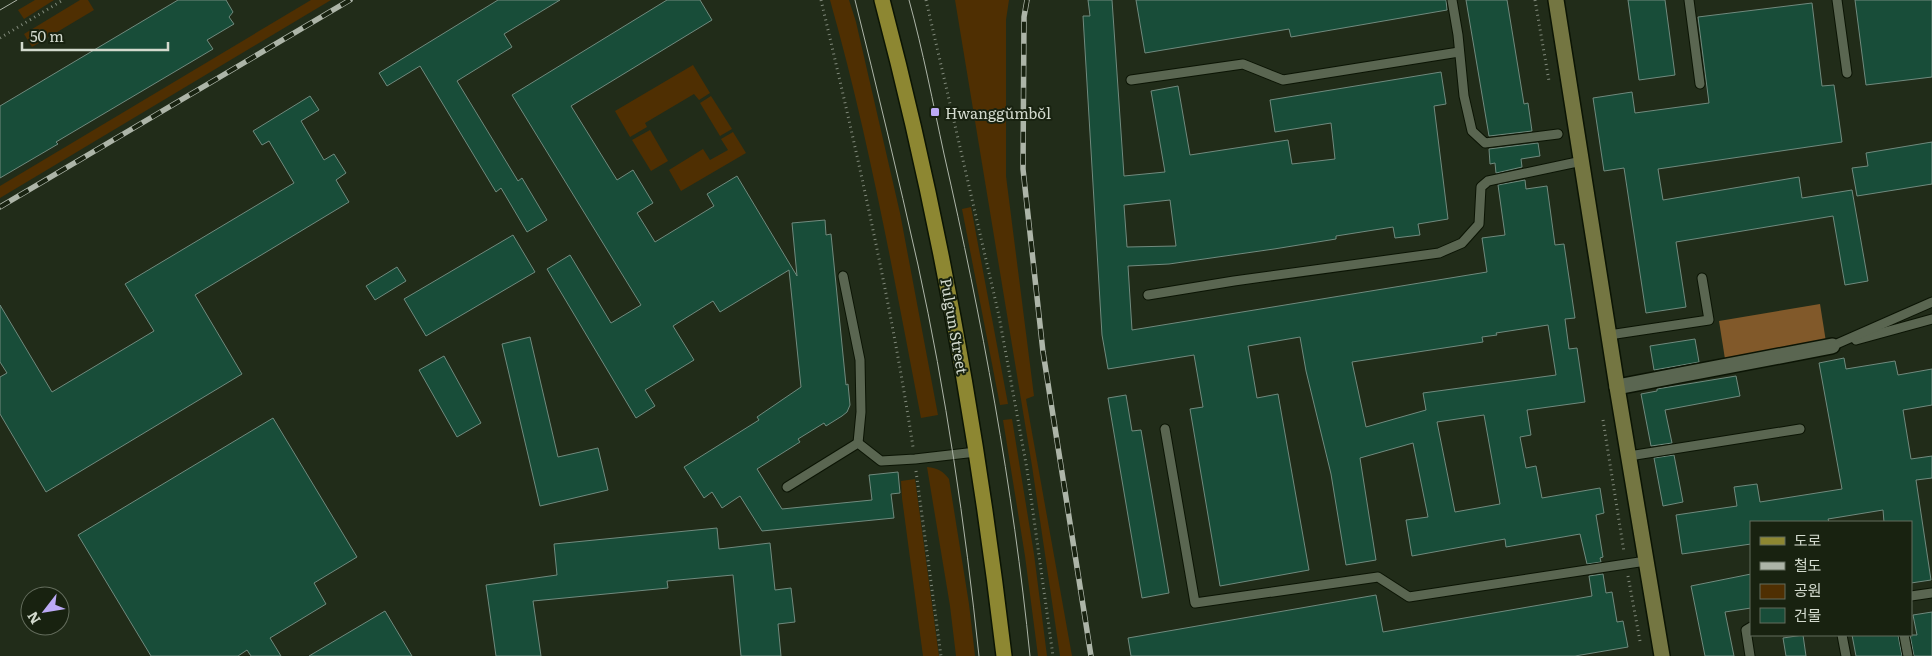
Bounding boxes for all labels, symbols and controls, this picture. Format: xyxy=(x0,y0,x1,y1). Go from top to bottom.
scale bar xyxy=(22,20,169,52)
text: 50 m xyxy=(30,24,64,47)
place label: Hwanggŭmbŏl xyxy=(945,101,1051,124)
marker: Hwanggŭmbŏl xyxy=(929,106,941,118)
street label: Pulgun Street xyxy=(935,276,975,376)
legend xyxy=(1750,521,1912,636)
text: 도로 xyxy=(1794,528,1822,551)
text: 철도 xyxy=(1794,553,1822,576)
text: 공원 xyxy=(1794,578,1822,601)
north arrow xyxy=(20,586,70,636)
text: 건물 xyxy=(1794,603,1822,626)
text: N xyxy=(21,608,45,628)

